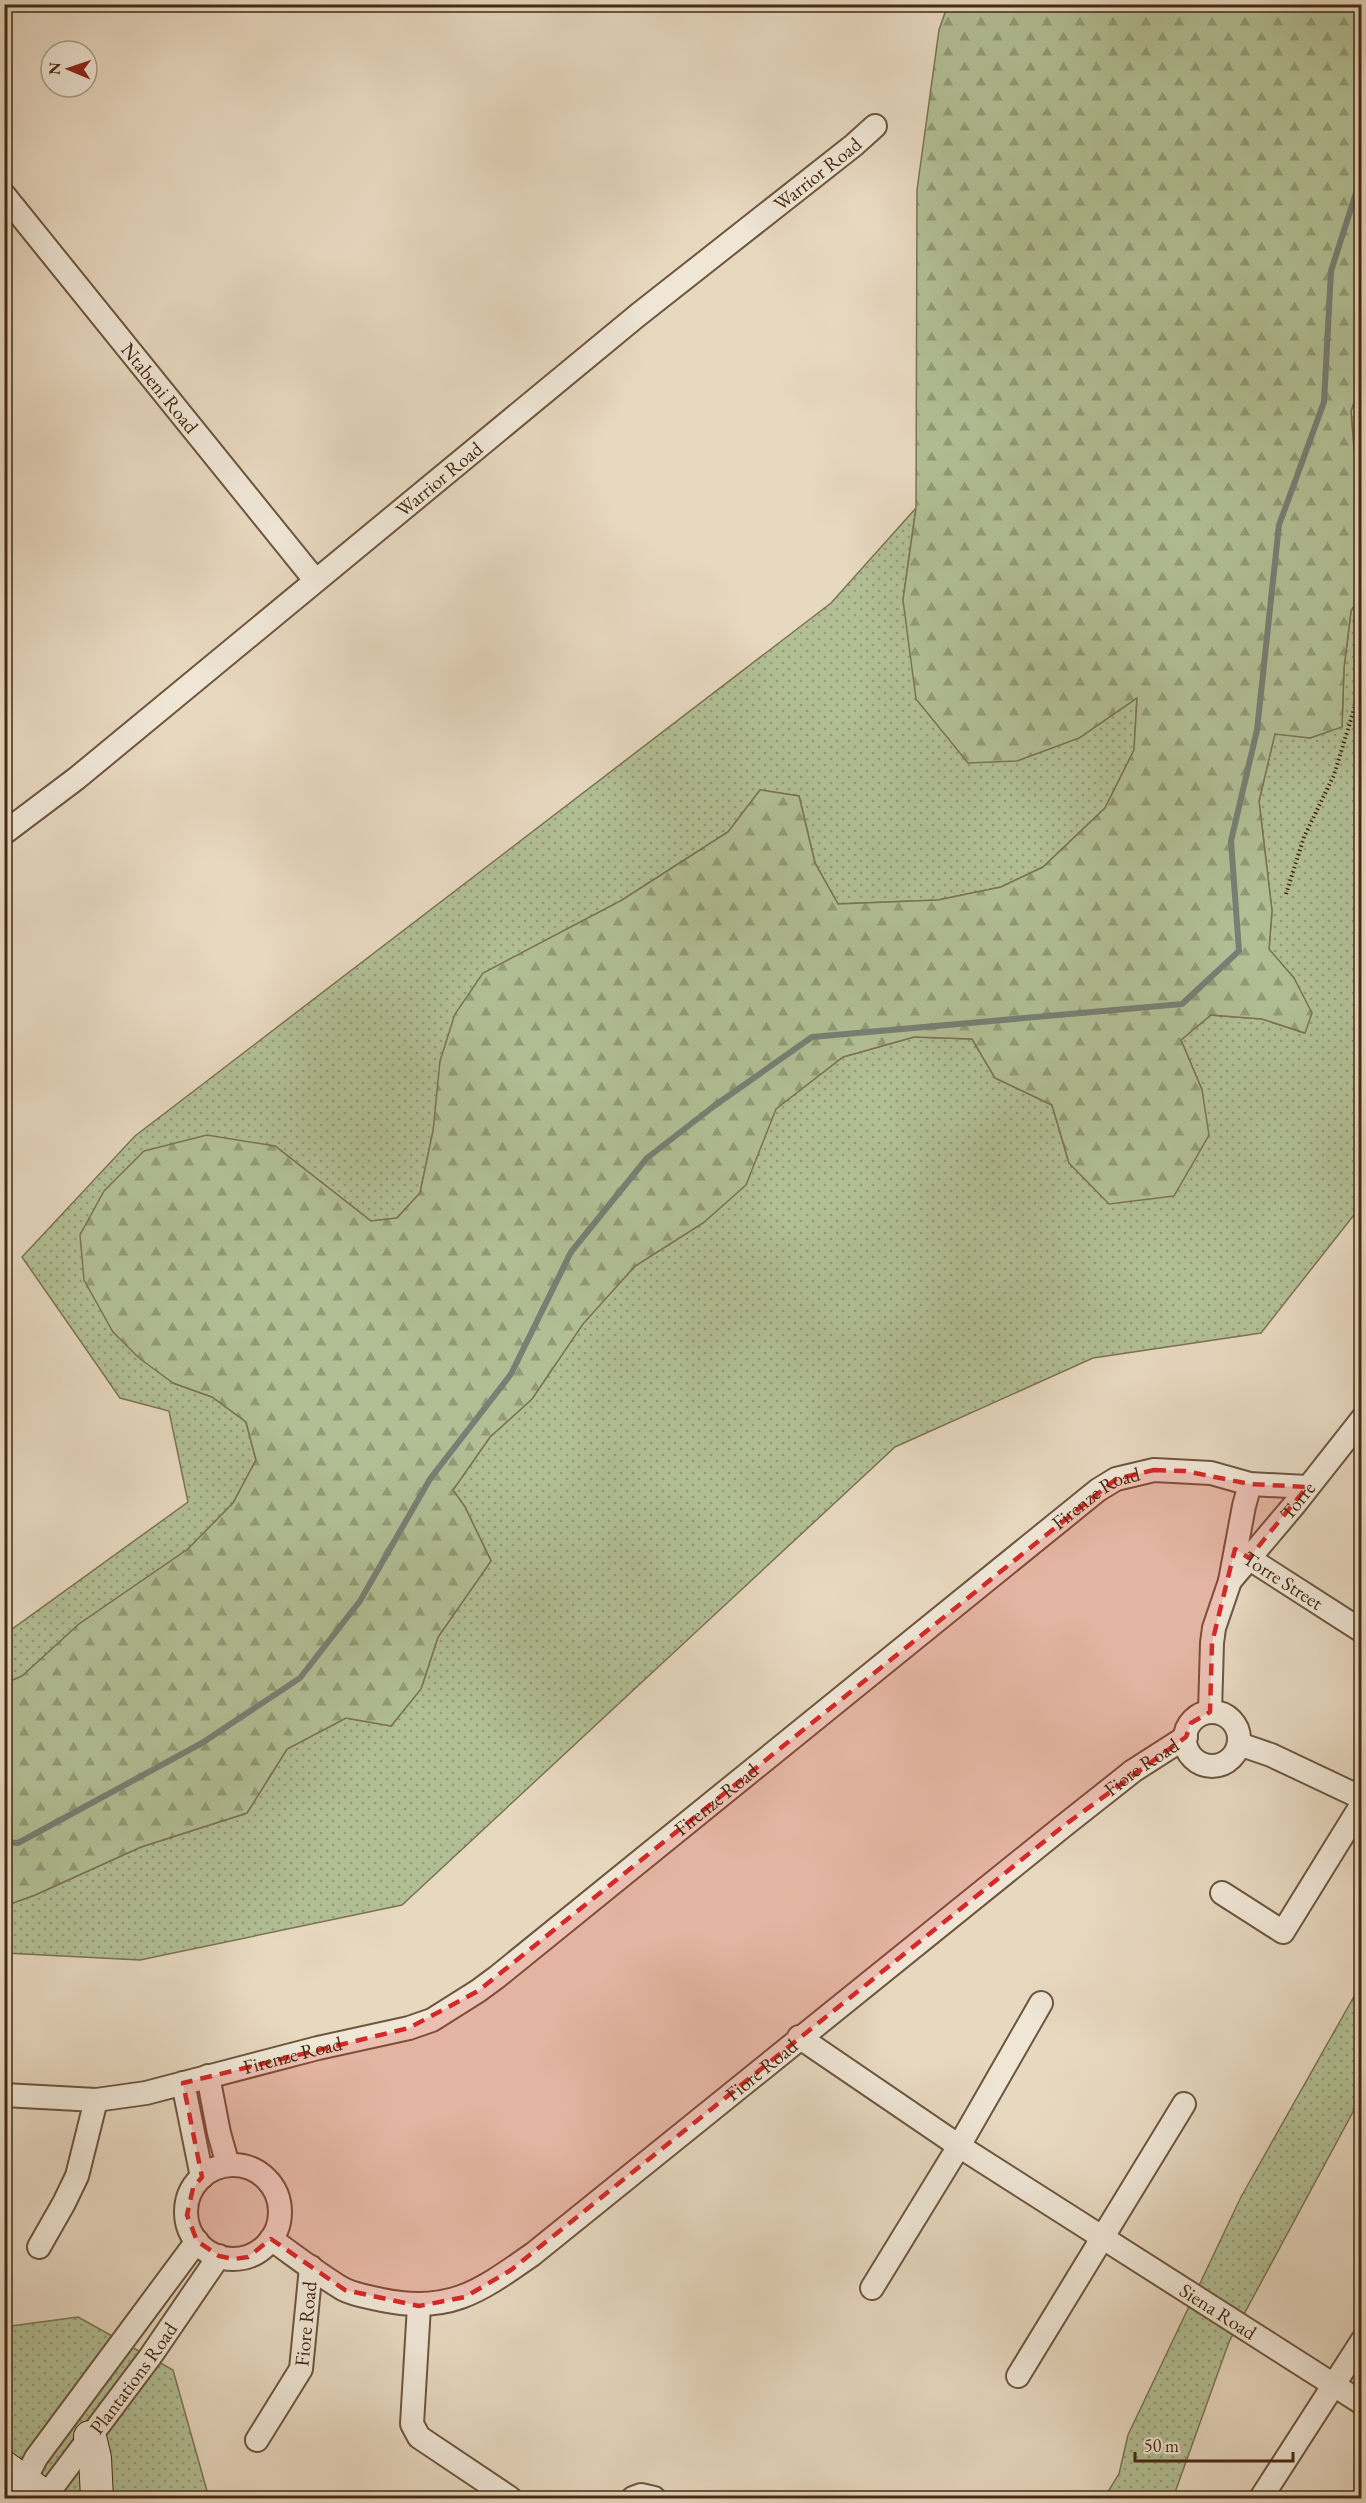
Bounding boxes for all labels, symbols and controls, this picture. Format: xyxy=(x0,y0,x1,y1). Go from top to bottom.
north arrow xyxy=(39,39,99,99)
text: N xyxy=(44,62,65,75)
street label: Warrior Road xyxy=(768,131,868,217)
street label: Ntabeni Road xyxy=(115,337,205,439)
street label: Warrior Road xyxy=(390,435,489,523)
street label: Firenze Road xyxy=(1046,1461,1143,1535)
street label: Torre xyxy=(1274,1476,1321,1525)
street label: Torre Street xyxy=(1238,1545,1329,1616)
street label: Fiore Road xyxy=(1099,1732,1185,1802)
street label: Firenze Road xyxy=(669,1757,764,1841)
street label: Firenze Road xyxy=(240,2030,345,2080)
street label: Fiore Road xyxy=(720,2032,804,2107)
street label: Siena Road xyxy=(1175,2277,1262,2346)
street label: Fiore Road xyxy=(288,2279,323,2368)
street label: Plantations Road xyxy=(84,2316,183,2439)
scale bar xyxy=(1135,2425,1292,2463)
text: 50 m xyxy=(1144,2434,1179,2457)

